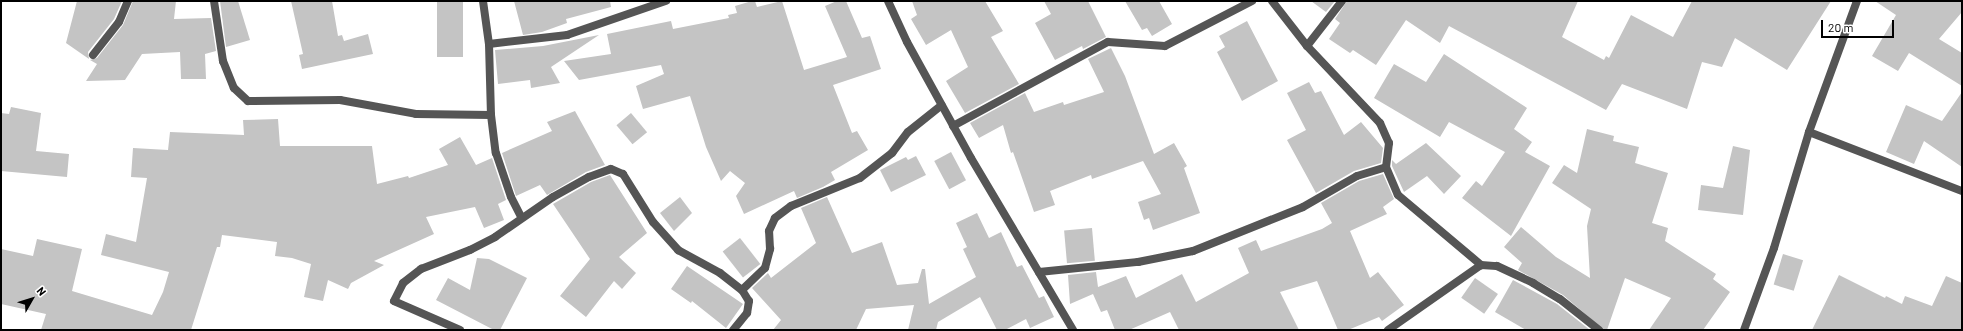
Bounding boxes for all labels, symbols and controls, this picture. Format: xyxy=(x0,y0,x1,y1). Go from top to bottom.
scale bar xyxy=(1823,12,1896,38)
text: 20 m xyxy=(1828,20,1854,34)
north arrow xyxy=(12,279,52,319)
text: N xyxy=(34,284,49,298)

